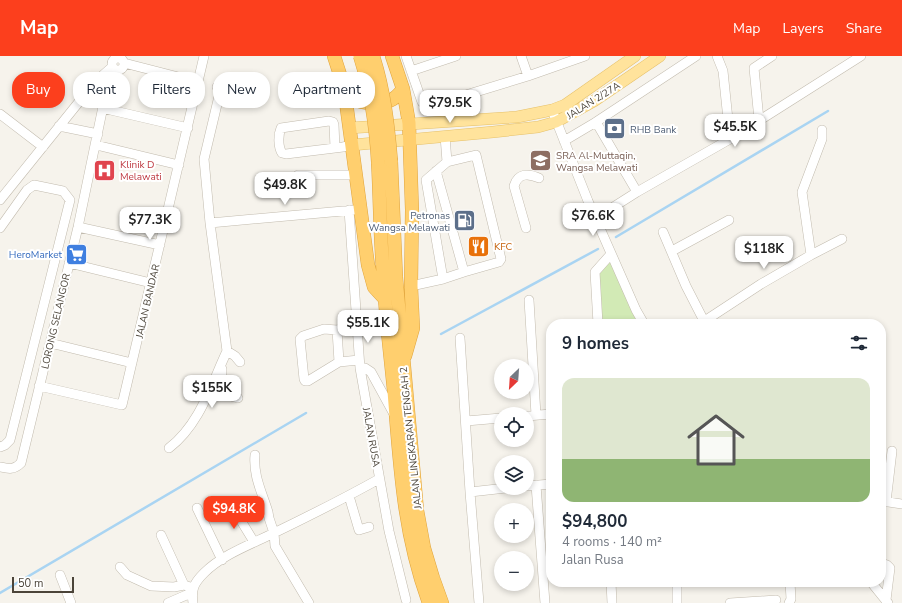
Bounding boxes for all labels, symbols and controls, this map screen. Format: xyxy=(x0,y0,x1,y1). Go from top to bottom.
text: Map xyxy=(20,15,58,41)
text: Map xyxy=(733,19,760,38)
text: Layers xyxy=(782,19,824,38)
text: Share xyxy=(846,19,882,38)
chip: Buy xyxy=(12,72,65,108)
chip: Rent xyxy=(73,72,130,108)
chip: Filters xyxy=(138,72,205,108)
chip: New xyxy=(213,72,270,108)
chip: Apartment xyxy=(278,72,375,108)
street label: JALAN 2/27A xyxy=(563,78,624,124)
pin: $79.5K xyxy=(417,90,483,124)
text: $79.5K xyxy=(428,94,472,112)
pin: $45.5K xyxy=(702,114,768,148)
bank icon: RHB Bank xyxy=(602,116,628,142)
text: $45.5K xyxy=(713,118,757,136)
place label: RHB Bank xyxy=(630,123,677,137)
school or university icon: SRA Al-Muttaqin, Wangsa Melawati xyxy=(527,148,553,174)
place label: SRA Al-Muttaqin, Wangsa Melawati xyxy=(556,149,637,175)
hospital icon: Klinik D Melawati xyxy=(91,157,117,183)
place label: Klinik D Melawati xyxy=(120,158,162,184)
pin: $49.8K xyxy=(252,172,318,206)
text: $49.8K xyxy=(263,176,307,194)
pin: $76.6K xyxy=(560,203,626,237)
pin: $77.3K xyxy=(117,207,183,241)
text: $76.6K xyxy=(571,207,615,225)
fuel station icon: Petronas Wangsa Melawati xyxy=(452,208,478,234)
place label: Petronas Wangsa Melawati xyxy=(369,209,450,235)
text: $77.3K xyxy=(128,211,172,229)
restaurant icon: KFC xyxy=(466,233,492,259)
pin: $118K xyxy=(736,236,792,270)
place label: KFC xyxy=(494,240,513,254)
text: $118K xyxy=(744,240,784,258)
supermarket icon: HeroMarket xyxy=(64,241,90,267)
place label: HeroMarket xyxy=(9,248,62,262)
street label: JALAN BANDAR xyxy=(132,262,163,341)
street label: LORONG SELANGOR xyxy=(38,272,74,370)
pin: $55.1K xyxy=(335,310,401,344)
text: $55.1K xyxy=(346,314,390,332)
text: 9 homes xyxy=(562,332,629,355)
icon: filters xyxy=(848,332,870,354)
north arrow xyxy=(494,359,534,399)
map controls xyxy=(494,359,534,591)
street label: JALAN LINGKARAN TENGAH 2 xyxy=(397,366,426,511)
pin: $155K xyxy=(184,375,240,409)
text: $155K xyxy=(192,379,232,397)
icon: home xyxy=(680,404,752,476)
street label: JALAN RUSA xyxy=(359,405,383,469)
button: locate xyxy=(494,407,534,447)
button: layers xyxy=(494,455,534,495)
pin: $94.8K xyxy=(201,496,267,530)
text: $94.8K xyxy=(212,500,256,518)
button: + xyxy=(494,503,534,543)
text: $94,800 xyxy=(562,510,627,533)
text: 4 rooms · 140 m² xyxy=(562,533,662,551)
button: − xyxy=(494,551,534,591)
text: Jalan Rusa xyxy=(562,551,624,569)
scale bar xyxy=(12,575,74,594)
text: 50 m xyxy=(18,576,43,591)

